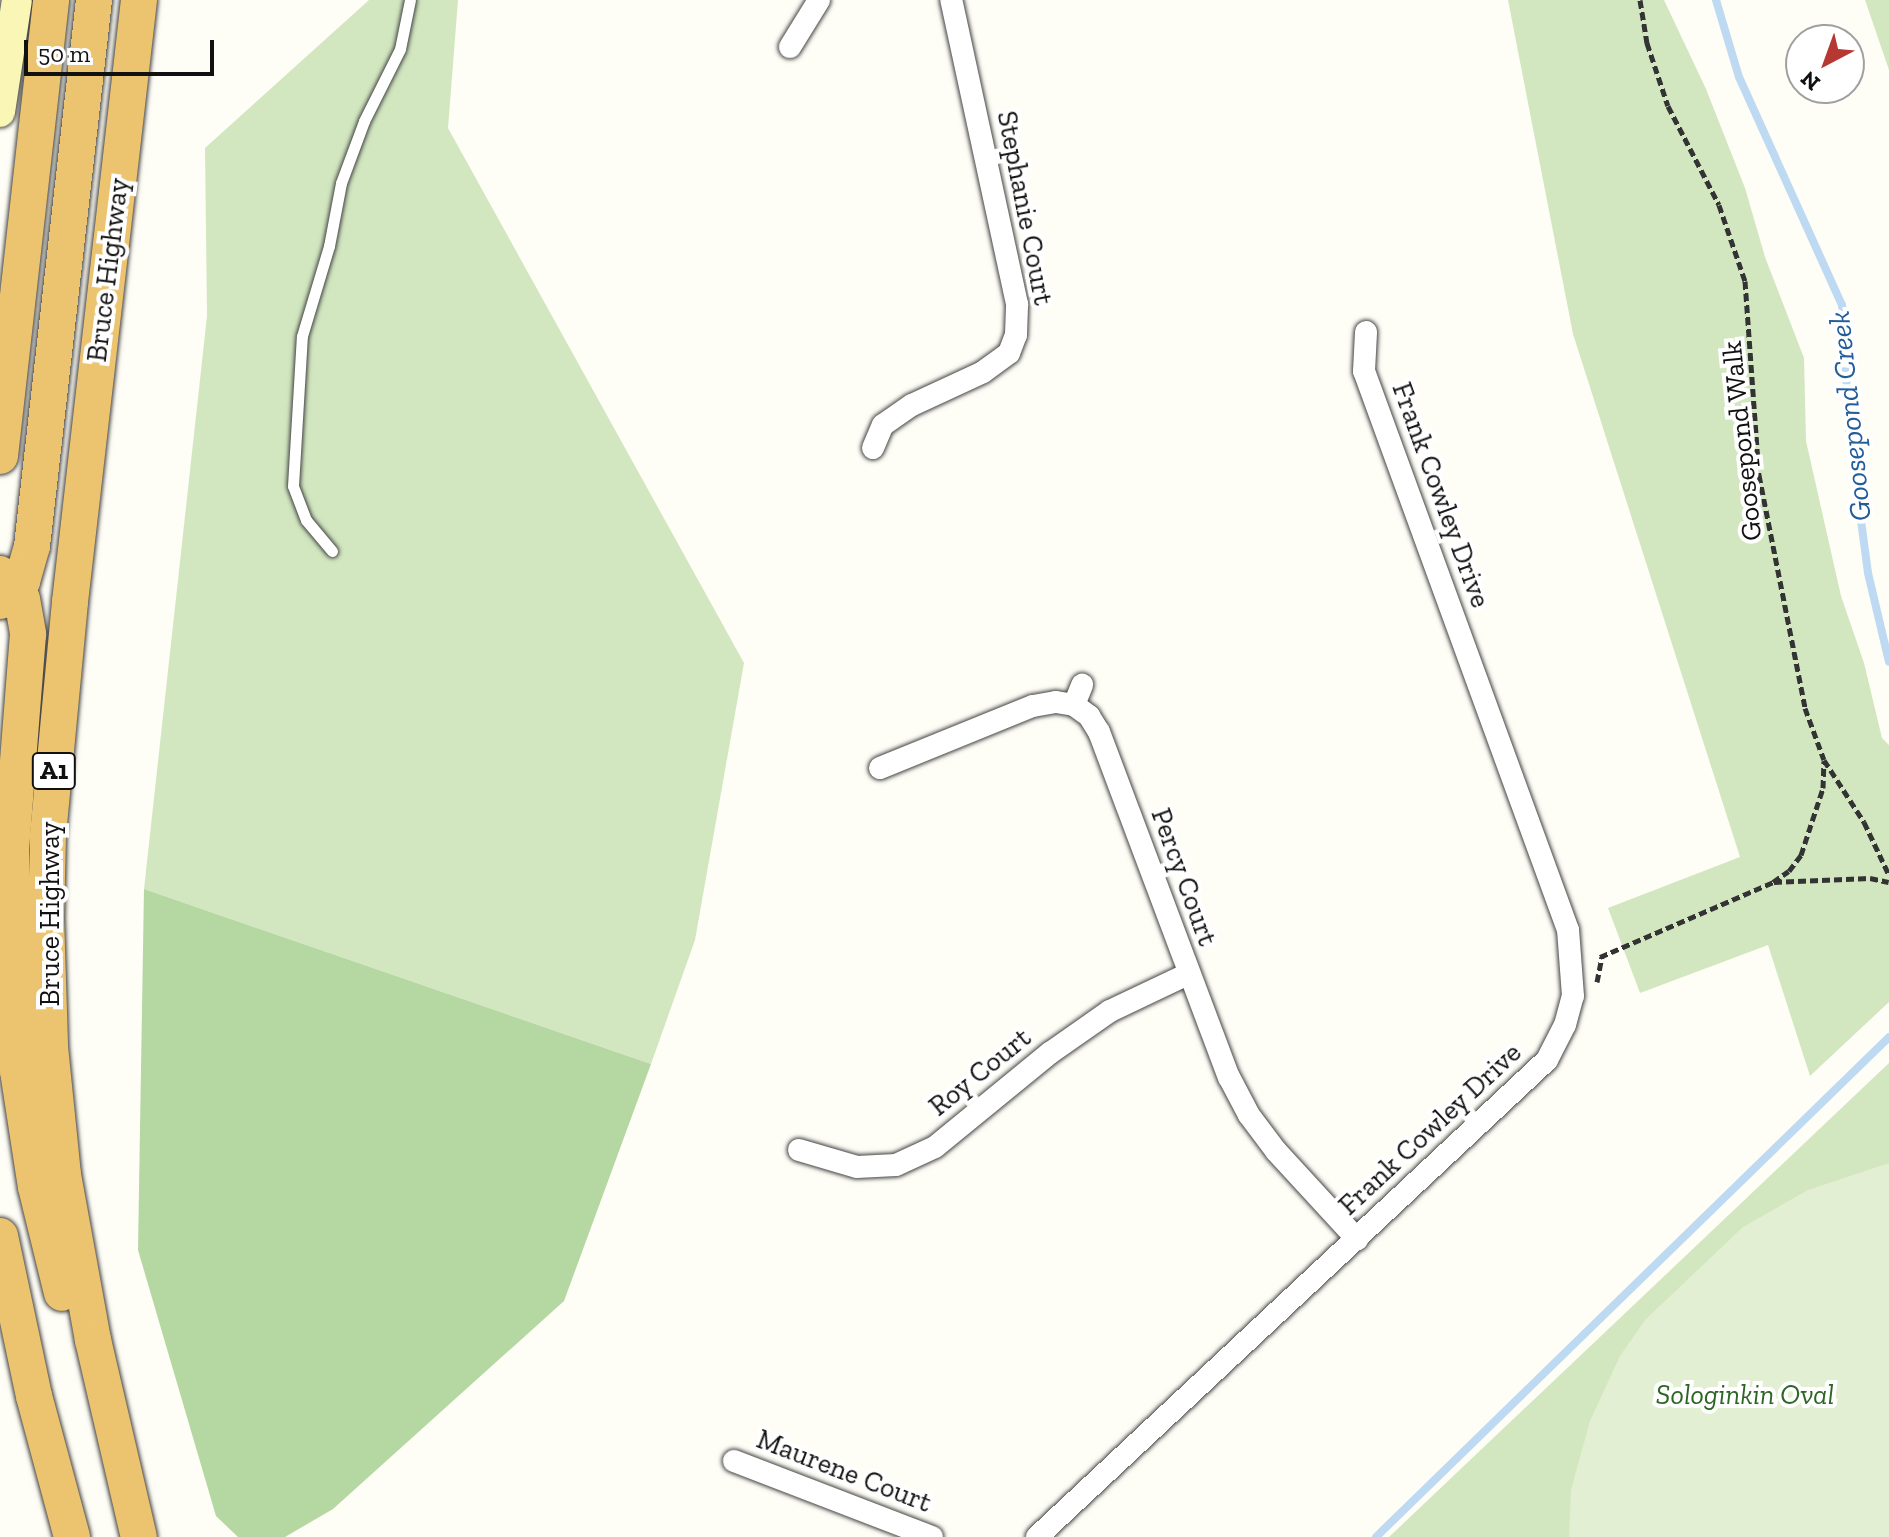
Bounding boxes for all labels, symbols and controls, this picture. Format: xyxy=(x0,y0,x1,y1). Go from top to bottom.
scale bar xyxy=(28,24,218,74)
north arrow xyxy=(1785,24,1865,104)
text: 50 m xyxy=(38,39,90,68)
text: N xyxy=(1795,65,1825,97)
street label: Stephanie Court xyxy=(990,108,1060,308)
street label: Bruce Highway xyxy=(80,176,136,364)
water label: Goosepond Creek xyxy=(1821,309,1879,523)
street label: Goosepond Walk xyxy=(1715,339,1769,543)
street label: Frank Cowley Drive xyxy=(1385,377,1497,613)
road number: A1 xyxy=(30,749,78,793)
street label: Percy Court xyxy=(1144,803,1224,951)
street label: Bruce Highway xyxy=(33,822,67,1006)
street label: Roy Court xyxy=(922,1021,1038,1123)
street label: Frank Cowley Drive xyxy=(1332,1036,1528,1222)
park label: Sologinkin Oval xyxy=(1656,1378,1834,1412)
street label: Maurene Court xyxy=(752,1422,936,1520)

